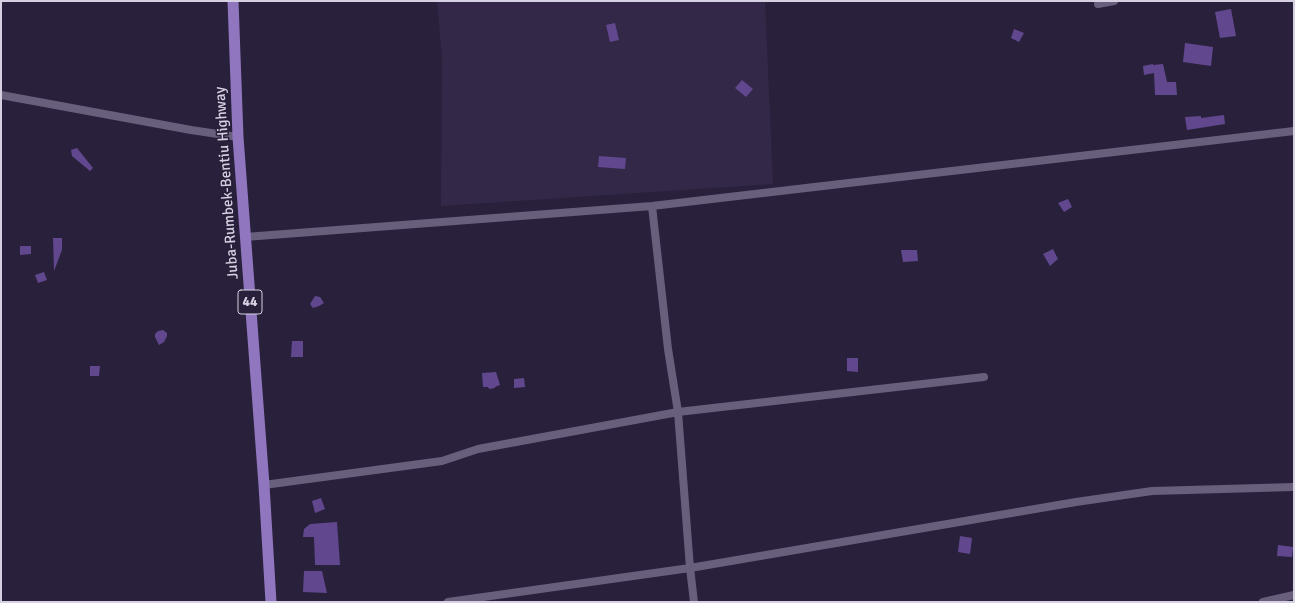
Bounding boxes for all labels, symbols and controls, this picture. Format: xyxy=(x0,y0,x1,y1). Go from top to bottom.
street label: Juba-Rumbek-Bentiu Highway xyxy=(211,86,243,280)
road number: 44 xyxy=(238,290,262,314)

